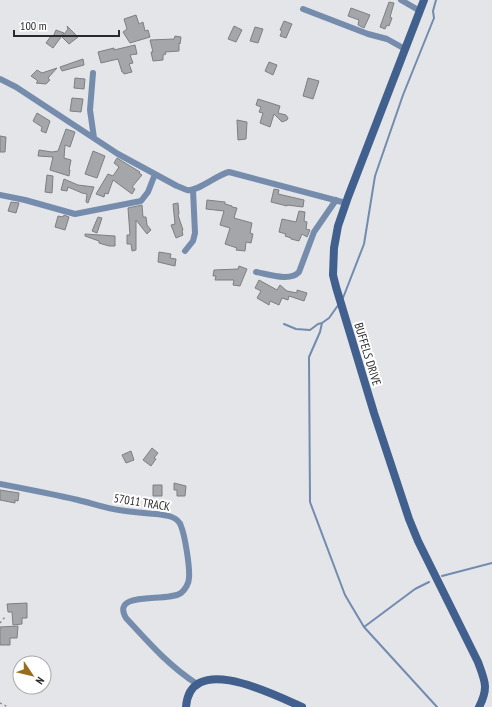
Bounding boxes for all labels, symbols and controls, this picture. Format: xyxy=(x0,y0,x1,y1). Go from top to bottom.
scale bar xyxy=(14,12,119,38)
text: 100 m xyxy=(20,18,47,33)
street label: BUFFELS DRIVE xyxy=(351,321,385,387)
street label: 57011 TRACK xyxy=(113,490,171,514)
north arrow xyxy=(12,655,52,695)
text: N xyxy=(33,674,48,687)

